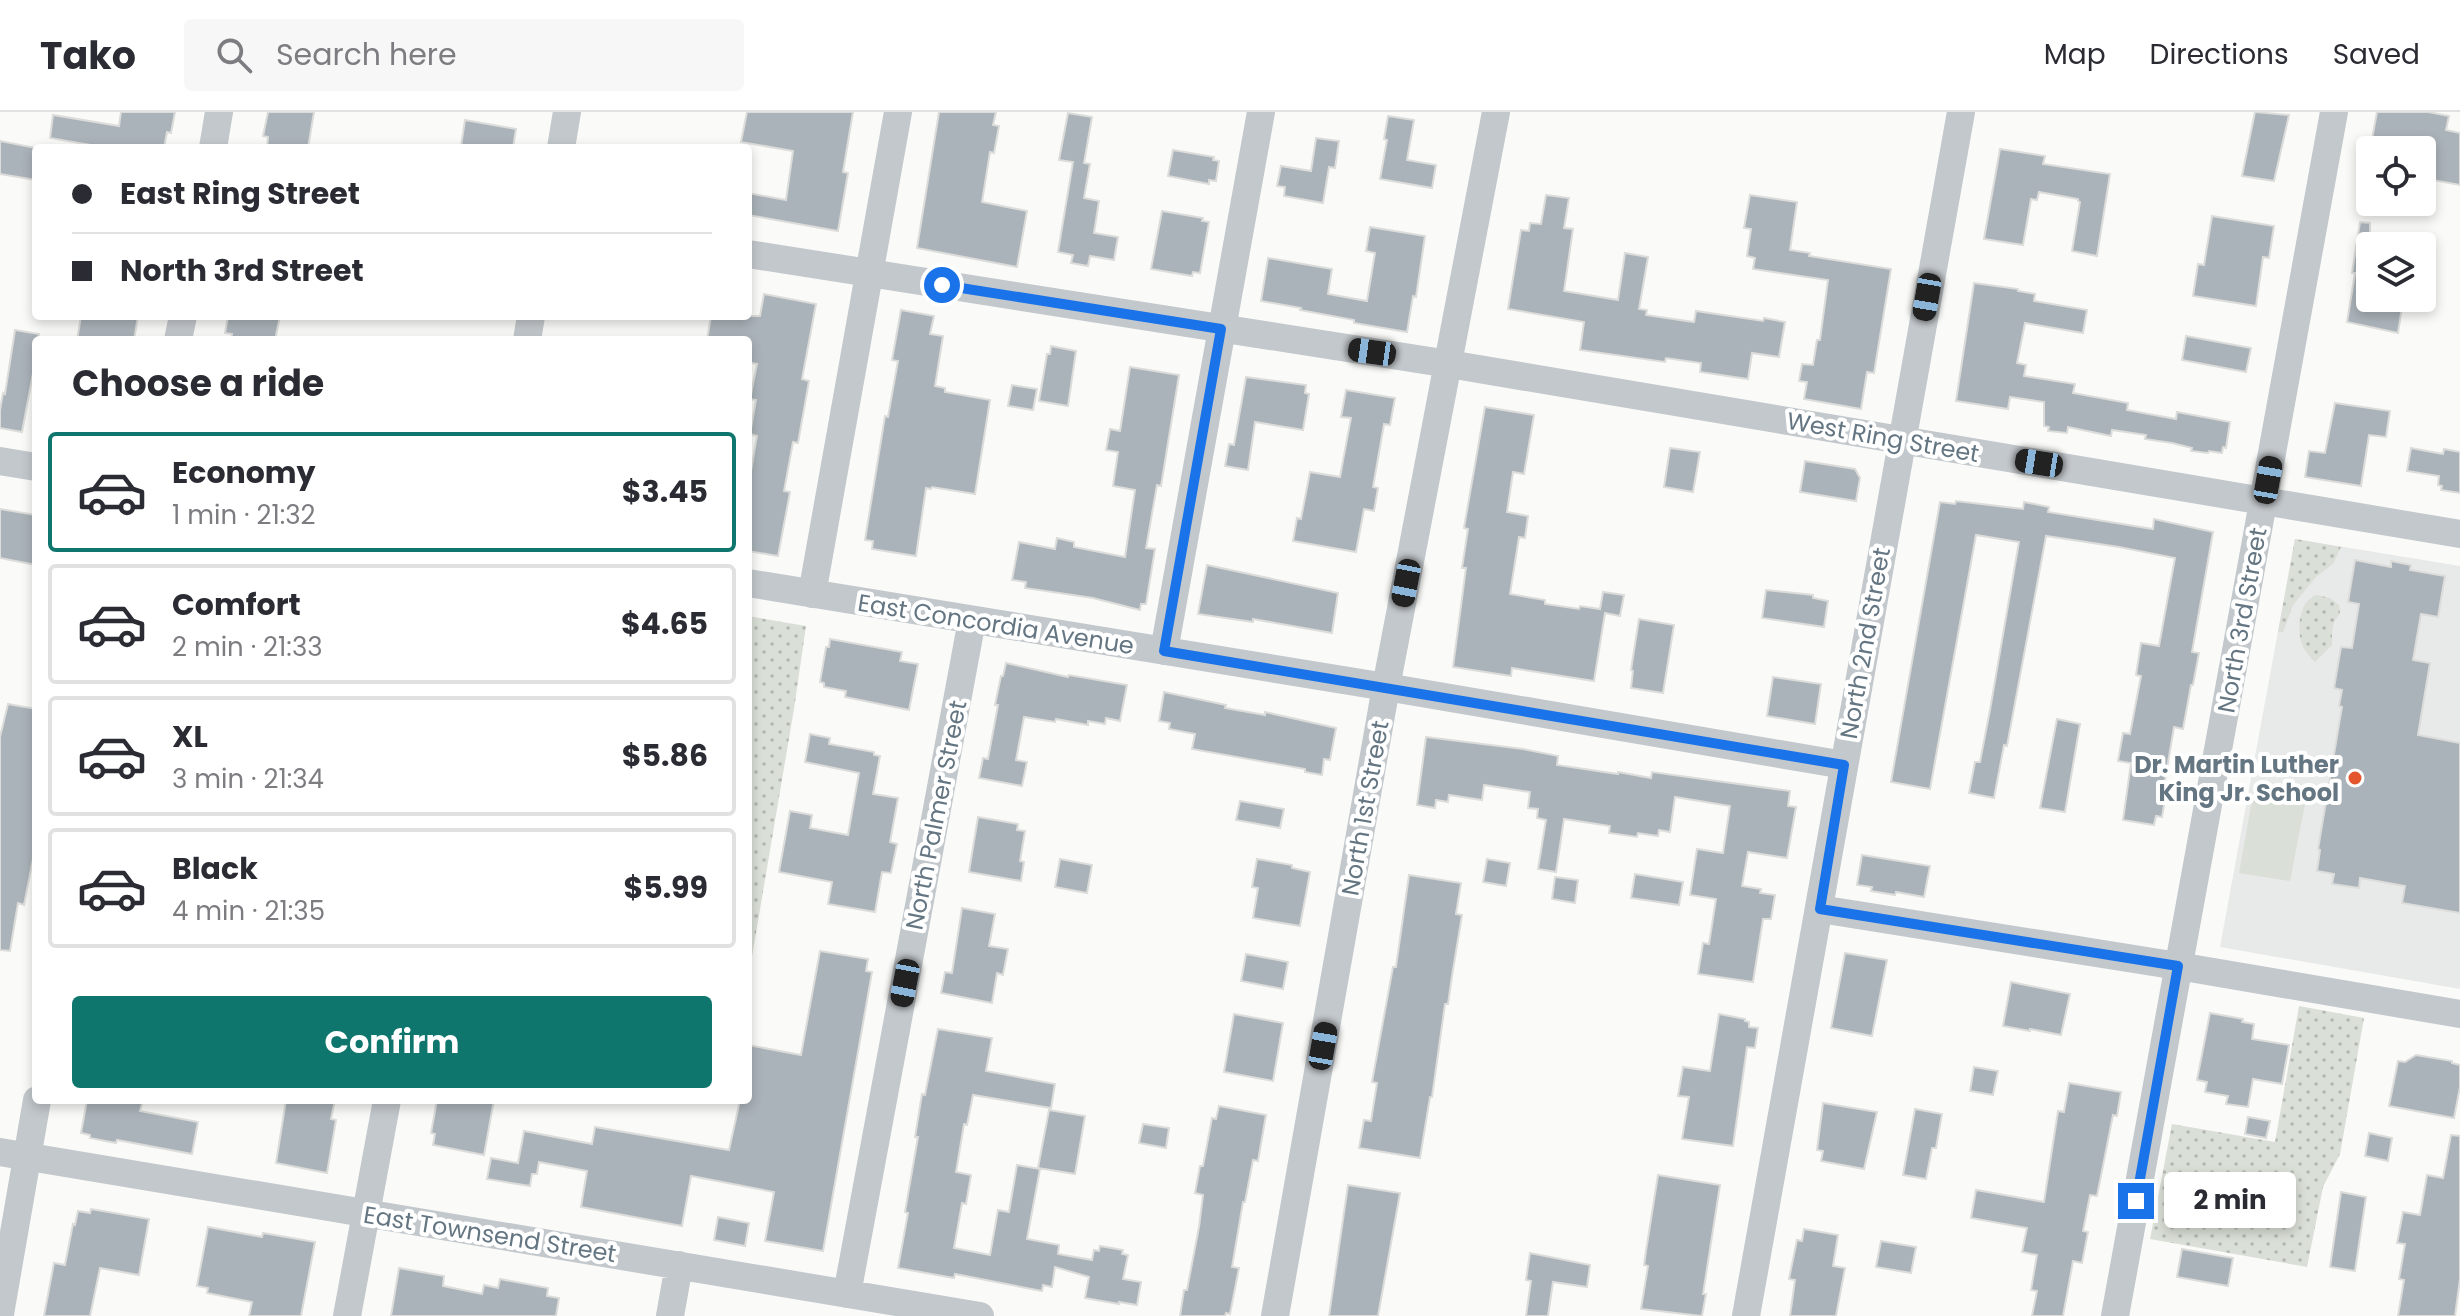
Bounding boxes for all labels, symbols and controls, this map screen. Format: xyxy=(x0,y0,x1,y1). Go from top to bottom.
search box xyxy=(184,19,744,91)
text: Tako xyxy=(40,29,136,82)
icon: search xyxy=(212,33,256,77)
text: Search here xyxy=(276,33,457,76)
text: Map xyxy=(2044,35,2106,74)
text: Directions xyxy=(2150,35,2289,74)
text: Saved xyxy=(2333,35,2420,74)
map controls xyxy=(2356,136,2436,312)
button: locate xyxy=(2356,136,2436,216)
text: East Ring Street xyxy=(120,172,360,215)
button: layers xyxy=(2356,232,2436,312)
text: North 3rd Street xyxy=(120,249,364,292)
route start xyxy=(924,267,960,303)
car xyxy=(1911,271,1943,323)
car xyxy=(1347,337,1397,367)
text: Choose a ride xyxy=(72,358,324,409)
street label: West Ring Street xyxy=(1784,404,1982,470)
car xyxy=(2013,447,2065,479)
text: Economy xyxy=(172,451,316,494)
car xyxy=(2252,454,2284,506)
icon: car xyxy=(76,456,148,528)
text: $3.45 xyxy=(622,470,708,513)
text: 1 min · 21:32 xyxy=(172,497,316,533)
street label: North 3rd Street xyxy=(2209,525,2275,715)
street label: North 2nd Street xyxy=(1832,545,1898,741)
car xyxy=(1390,557,1422,609)
text: Comfort xyxy=(172,583,301,626)
street label: East Concordia Avenue xyxy=(856,586,1136,662)
icon: car xyxy=(76,588,148,660)
text: $4.65 xyxy=(621,602,708,645)
text: 2 min · 21:33 xyxy=(172,629,323,665)
street label: North Palmer Street xyxy=(898,698,974,932)
text: XL xyxy=(172,715,208,758)
street label: North 1st Street xyxy=(1333,718,1397,898)
icon: car xyxy=(76,720,148,792)
text: $5.86 xyxy=(622,734,708,777)
place label: Dr. Martin Luther King Jr. School xyxy=(2134,748,2339,809)
text: 3 min · 21:34 xyxy=(172,761,324,797)
marker: Dr. Martin Luther King Jr. School xyxy=(2346,769,2364,787)
text: Black xyxy=(172,847,258,890)
icon: car xyxy=(76,852,148,924)
text: $5.99 xyxy=(623,866,708,909)
text: 4 min · 21:35 xyxy=(172,893,325,929)
car xyxy=(889,957,921,1009)
button: Confirm xyxy=(72,996,712,1088)
car xyxy=(1307,1020,1339,1072)
callout: 2 min xyxy=(2164,1173,2296,1229)
text: 2 min xyxy=(2193,1182,2267,1218)
route end xyxy=(2118,1183,2154,1219)
street label: East Townsend Street xyxy=(361,1198,619,1270)

